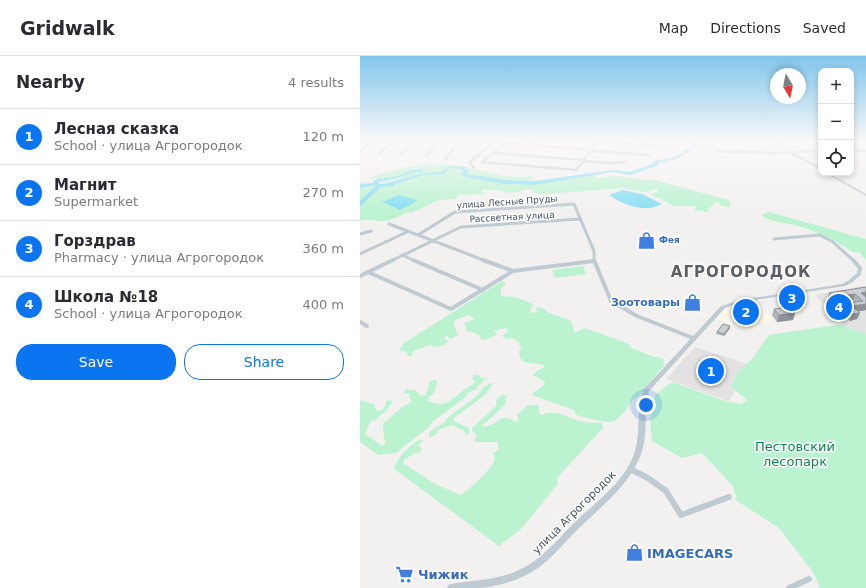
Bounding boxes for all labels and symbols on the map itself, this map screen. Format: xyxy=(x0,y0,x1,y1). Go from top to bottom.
north arrow xyxy=(770,68,806,104)
street label: улица Лесные Пруды xyxy=(456,193,558,211)
street label: Рассветная улица xyxy=(469,210,555,224)
shop icon: Фея xyxy=(636,230,656,250)
place label: Фея xyxy=(659,235,680,245)
district label: АГРОГОРОДОК xyxy=(671,263,811,281)
pin: 3 xyxy=(779,283,805,313)
shop icon: Зоотовары xyxy=(683,292,703,312)
pin: 4 xyxy=(826,292,852,322)
place label: Зоотовары xyxy=(611,296,680,309)
pin: 2 xyxy=(733,297,759,327)
pin: 1 xyxy=(698,356,724,386)
your location xyxy=(636,395,656,415)
park label: Пестовский лесопарк xyxy=(755,439,835,469)
street label: улица Агрогородок xyxy=(530,468,619,557)
shop icon: IMAGECARS xyxy=(624,543,644,563)
place label: IMAGECARS xyxy=(647,546,733,561)
supermarket icon: Чижик xyxy=(395,564,415,584)
place label: Чижик xyxy=(418,567,469,582)

